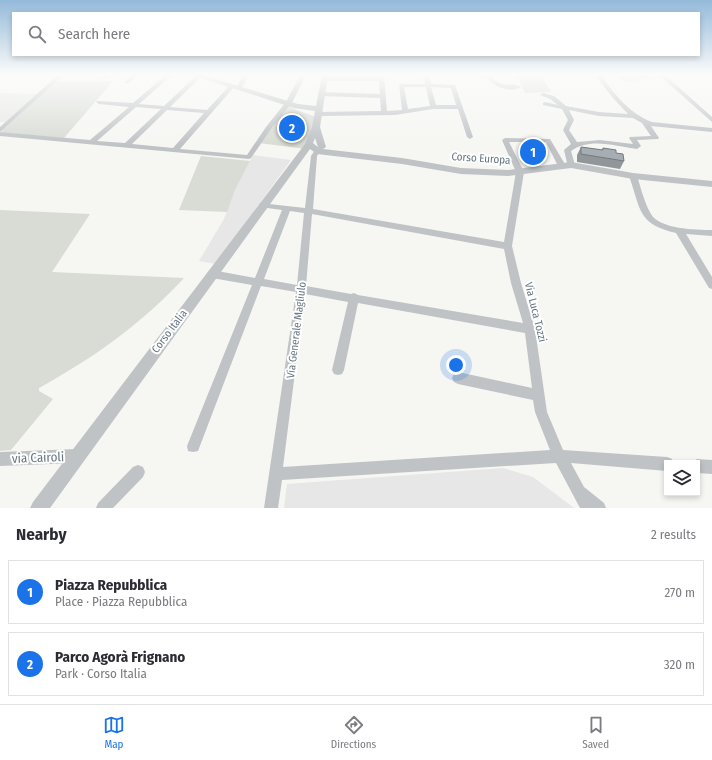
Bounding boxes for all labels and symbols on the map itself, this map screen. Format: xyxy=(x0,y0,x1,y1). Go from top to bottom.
pin: 2 xyxy=(279,113,305,143)
pin: 1 xyxy=(520,137,546,167)
street label: Corso Europa xyxy=(451,150,511,167)
street label: Via Generale Magliulo xyxy=(284,281,309,379)
street label: Via Luca Tozzi xyxy=(522,281,549,344)
street label: Corso Italia xyxy=(149,307,190,355)
your location xyxy=(446,355,466,375)
street label: via Cairoli xyxy=(12,449,64,466)

